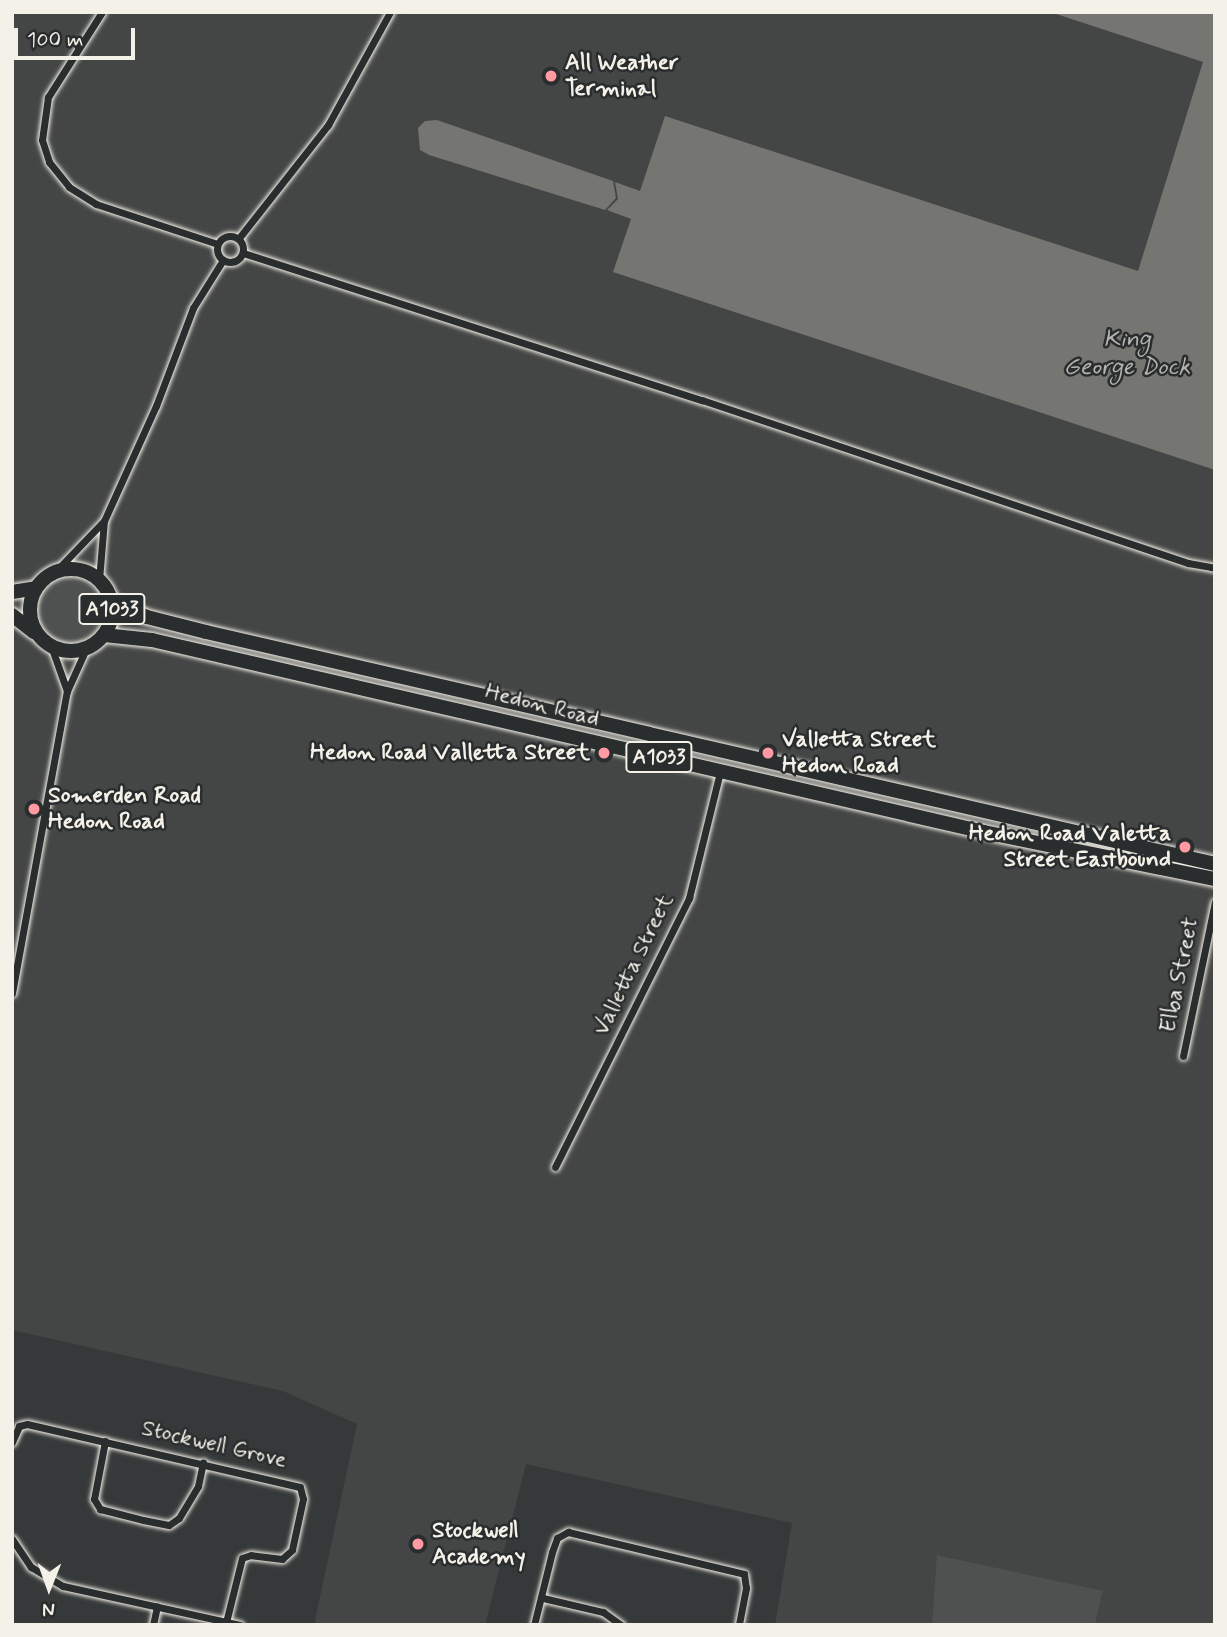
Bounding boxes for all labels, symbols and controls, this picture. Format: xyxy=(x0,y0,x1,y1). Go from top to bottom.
scale bar xyxy=(18,14,138,58)
text: 100 m xyxy=(27,26,83,54)
place label: All Weather Terminal xyxy=(565,49,680,103)
marker: All Weather Terminal xyxy=(543,68,559,84)
water label: King George Dock xyxy=(1064,326,1190,382)
road number: A1033 xyxy=(77,592,147,626)
street label: Hedon Road xyxy=(482,678,602,734)
place label: Valletta Street Hedon Road xyxy=(782,726,936,780)
place label: Hedon Road Valletta Street xyxy=(313,739,590,767)
road number: A1033 xyxy=(624,740,694,774)
marker: Hedon Road Valletta Street xyxy=(596,745,612,761)
marker: Valletta Street Hedon Road xyxy=(760,745,776,761)
place label: Somerden Road Hedon Road xyxy=(48,782,200,836)
marker: Somerden Road Hedon Road xyxy=(26,801,42,817)
place label: Hedon Road Valetta Street Eastbound xyxy=(970,820,1171,874)
marker: Hedon Road Valetta Street Eastbound xyxy=(1177,839,1193,855)
street label: Valletta Street xyxy=(588,890,680,1040)
street label: Elba Street xyxy=(1154,915,1206,1035)
street label: Stockwell Grove xyxy=(139,1415,289,1475)
place label: Stockwell Academy xyxy=(432,1517,526,1571)
marker: Stockwell Academy xyxy=(410,1536,426,1552)
north arrow xyxy=(14,1553,84,1623)
text: N xyxy=(42,1597,55,1622)

